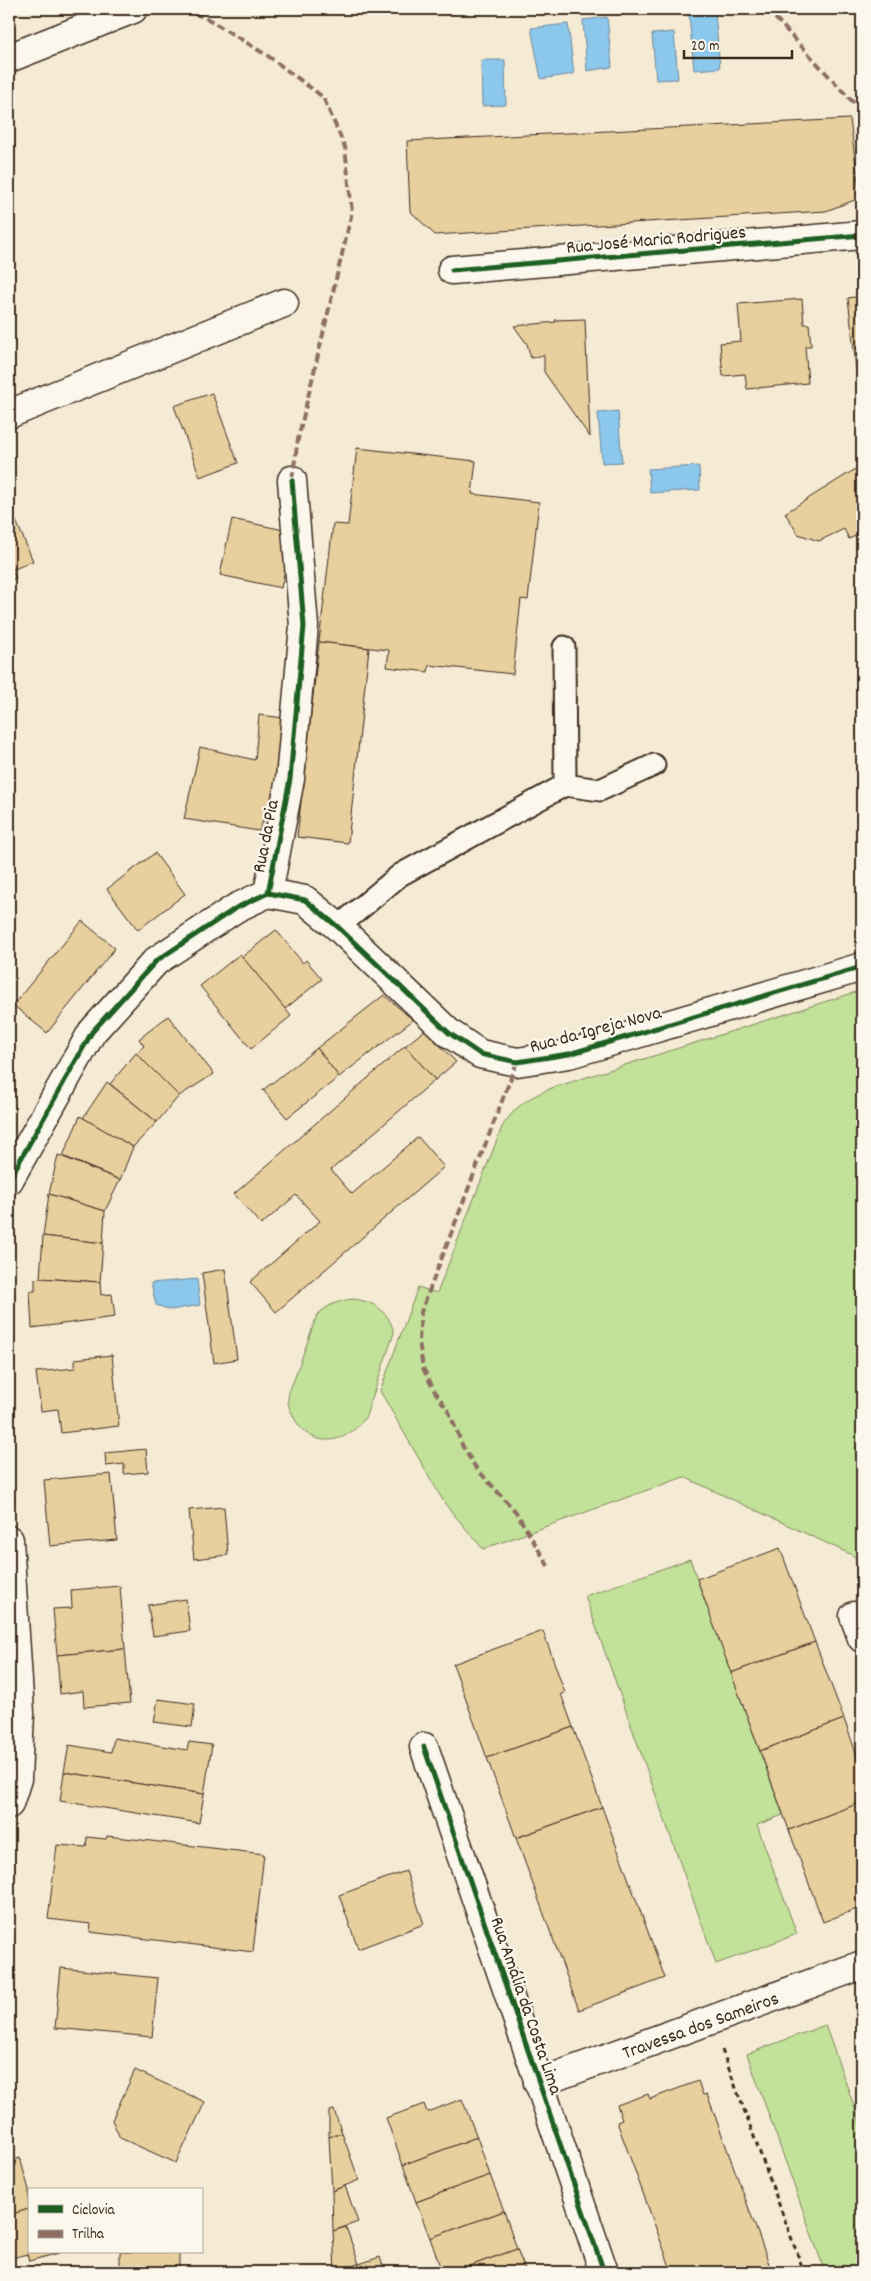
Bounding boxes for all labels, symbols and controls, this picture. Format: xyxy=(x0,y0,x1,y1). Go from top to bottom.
scale bar xyxy=(684,28,791,60)
text: 20 m xyxy=(691,36,719,58)
street label: Rua José Maria Rodrigues xyxy=(565,220,747,263)
street label: Rua da Pia xyxy=(247,797,288,876)
street label: Rua da Igreja Nova xyxy=(527,1001,666,1062)
street label: Rua Amália da Costa Lima xyxy=(482,1914,568,2100)
street label: Travessa dos Sameiros xyxy=(619,1986,783,2068)
legend xyxy=(28,2188,202,2254)
text: Ciclovia xyxy=(72,2200,115,2222)
text: Trilha xyxy=(72,2224,105,2246)

